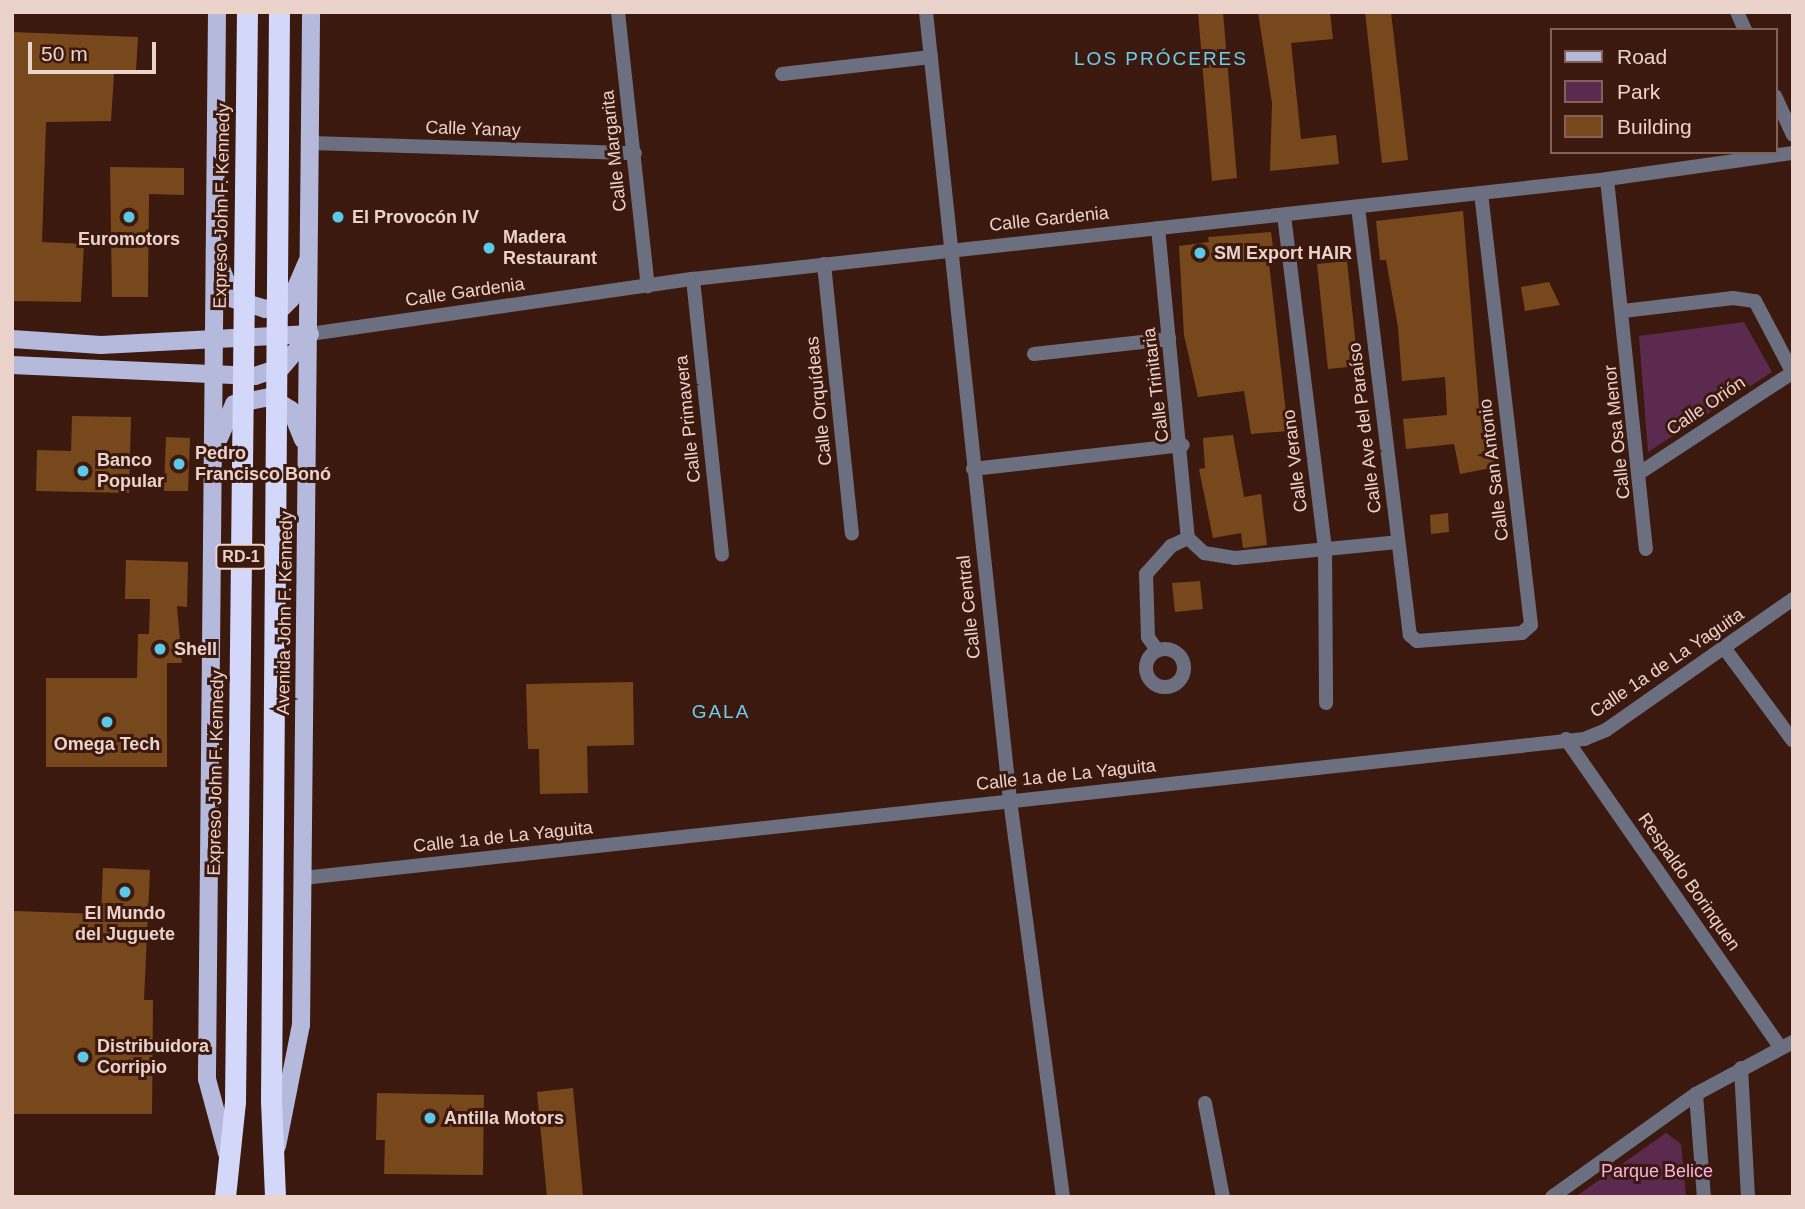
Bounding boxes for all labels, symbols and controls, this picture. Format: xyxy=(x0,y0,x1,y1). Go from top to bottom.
scale bar xyxy=(32,28,159,72)
legend xyxy=(1549,28,1777,154)
text: 50 m xyxy=(41,42,88,65)
text: Road xyxy=(1617,45,1667,68)
district label: LOS PRÓCERES xyxy=(1076,48,1246,70)
text: Park xyxy=(1617,80,1660,103)
street label: Calle Margarita xyxy=(597,89,631,213)
street label: Expreso John F. Kennedy xyxy=(209,103,235,309)
text: Building xyxy=(1617,115,1692,138)
street label: Calle Yanay xyxy=(425,117,521,141)
street label: Calle Gardenia xyxy=(988,202,1110,236)
place label: El Provocón IV xyxy=(352,206,479,228)
marker: Euromotors xyxy=(121,209,137,225)
marker: El Provocón IV xyxy=(330,209,346,225)
place label: Madera Restaurant xyxy=(503,227,597,270)
place label: Euromotors xyxy=(78,228,180,250)
marker: Madera Restaurant xyxy=(481,240,497,256)
place label: SM Export HAIR xyxy=(1214,242,1352,264)
marker: SM Export HAIR xyxy=(1192,245,1208,261)
street label: Calle Gardenia xyxy=(404,273,526,311)
street label: Calle Trinitaria xyxy=(1138,326,1174,444)
street label: Calle Orquídeas xyxy=(801,335,837,467)
street label: Calle Ave del Paraíso xyxy=(1344,341,1386,515)
street label: Calle Primavera xyxy=(671,354,705,484)
street label: Calle Osa Menor xyxy=(1599,364,1635,500)
street label: Calle Orión xyxy=(1663,372,1749,440)
street label: Calle San Antonio xyxy=(1475,397,1513,543)
street label: Calle Verano xyxy=(1278,409,1312,513)
place label: Pedro Francisco Bonó xyxy=(195,443,331,486)
place label: Banco Popular xyxy=(97,450,164,492)
marker: Pedro Francisco Bonó xyxy=(169,454,189,474)
marker: Banco Popular xyxy=(75,463,91,479)
street label: Avenida John F. Kennedy xyxy=(272,511,298,715)
road number: RD-1 xyxy=(215,544,267,570)
street label: Calle Central xyxy=(953,554,985,660)
street label: Calle 1a de La Yaguita xyxy=(1586,603,1748,723)
place label: Shell xyxy=(174,638,217,660)
marker: Shell xyxy=(152,641,168,657)
street label: Expreso John F. Kennedy xyxy=(203,670,229,876)
district label: GALA xyxy=(692,701,750,723)
marker: Omega Tech xyxy=(99,714,115,730)
place label: Omega Tech xyxy=(54,733,160,755)
street label: Calle 1a de La Yaguita xyxy=(975,755,1157,795)
street label: Respaldo Borinquen xyxy=(1633,809,1745,955)
street label: Calle 1a de La Yaguita xyxy=(412,817,594,857)
marker: El Mundo del Juguete xyxy=(117,884,133,900)
place label: El Mundo del Juguete xyxy=(75,903,175,946)
place label: Distribuidora Corripio xyxy=(97,1036,209,1078)
marker: Distribuidora Corripio xyxy=(75,1049,91,1065)
place label: Antilla Motors xyxy=(444,1107,564,1129)
marker: Antilla Motors xyxy=(422,1110,438,1126)
park label: Parque Belice xyxy=(1601,1160,1713,1182)

